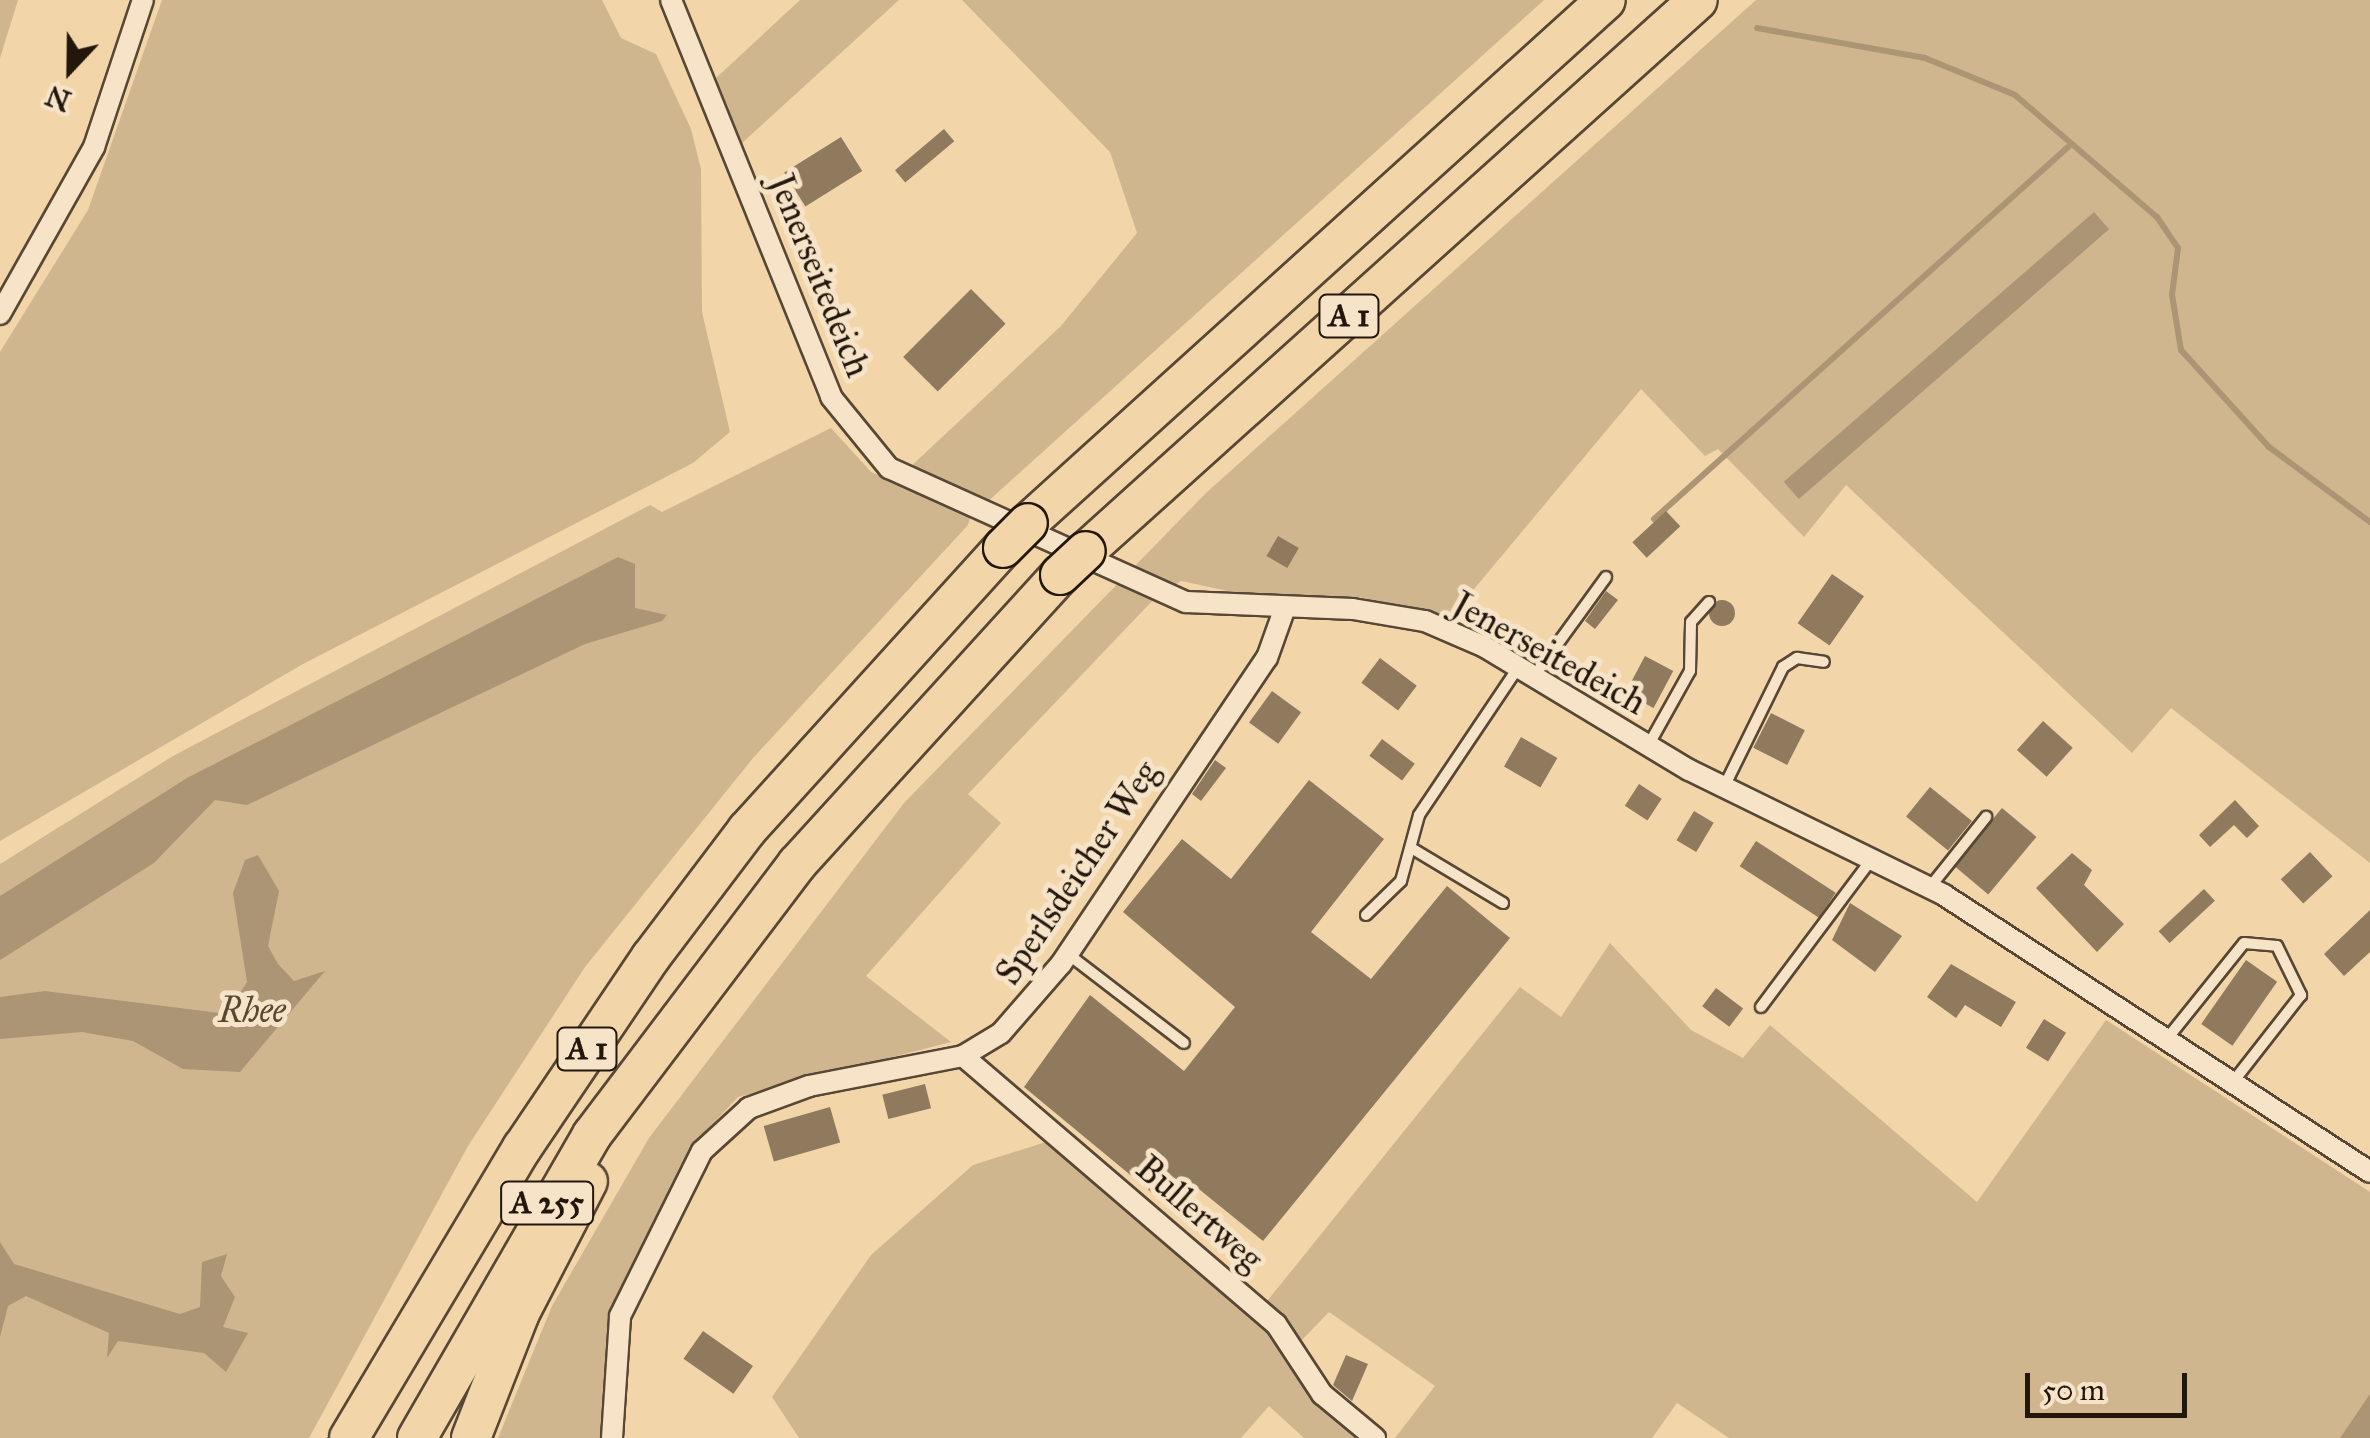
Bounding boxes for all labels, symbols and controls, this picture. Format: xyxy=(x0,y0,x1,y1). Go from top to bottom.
north arrow xyxy=(20,20,120,120)
text: N xyxy=(41,78,76,119)
street label: Jenerseitedeich xyxy=(759,169,879,383)
road number: A 1 xyxy=(1316,289,1382,343)
street label: Jenerseitedeich xyxy=(1445,584,1653,724)
street label: Sperlsdeicher Weg xyxy=(988,753,1168,993)
park label: Rhee xyxy=(218,990,286,1032)
road number: A 1 xyxy=(554,1022,620,1076)
street label: Bullertweg xyxy=(1127,1148,1271,1280)
road number: A 255 xyxy=(500,1176,594,1230)
scale bar xyxy=(2030,1353,2192,1415)
text: 50 m xyxy=(2042,1372,2105,1408)

